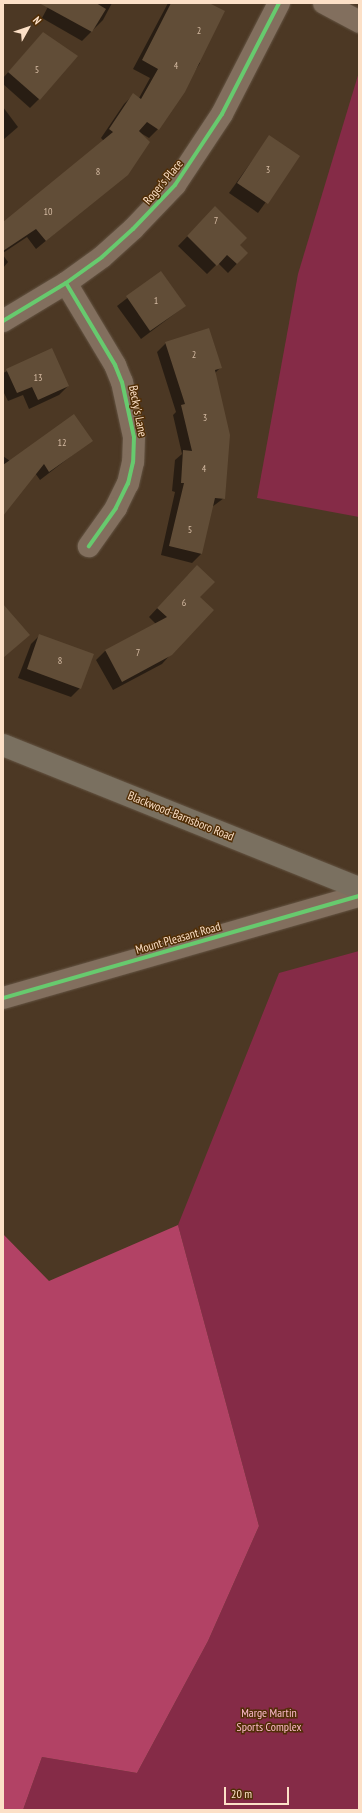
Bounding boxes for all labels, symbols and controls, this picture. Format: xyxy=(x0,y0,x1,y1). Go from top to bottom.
north arrow xyxy=(8,8,48,48)
text: N xyxy=(30,14,44,27)
house number: 2 xyxy=(197,25,201,37)
house number: 4 xyxy=(174,60,178,72)
house number: 5 xyxy=(35,64,39,76)
street label: Roger's Place xyxy=(140,157,186,207)
house number: 3 xyxy=(266,164,270,176)
house number: 8 xyxy=(96,166,100,178)
house number: 10 xyxy=(44,206,52,218)
house number: 7 xyxy=(214,215,218,227)
house number: 1 xyxy=(154,295,158,307)
house number: 2 xyxy=(192,349,196,361)
house number: 13 xyxy=(34,372,42,384)
street label: Becky's Lane xyxy=(126,384,150,438)
house number: 3 xyxy=(203,412,207,424)
house number: 12 xyxy=(58,437,66,449)
house number: 4 xyxy=(202,463,206,475)
house number: 5 xyxy=(188,524,192,536)
house number: 6 xyxy=(182,597,186,609)
house number: 7 xyxy=(136,647,140,659)
house number: 8 xyxy=(58,655,62,667)
street label: Blackwood-Barnsboro Road xyxy=(126,788,236,844)
street label: Mount Pleasant Road xyxy=(134,919,222,957)
park label: Marge Martin Sports Complex xyxy=(237,1706,301,1734)
scale bar xyxy=(226,1779,291,1805)
text: 20 m xyxy=(231,1786,252,1801)

